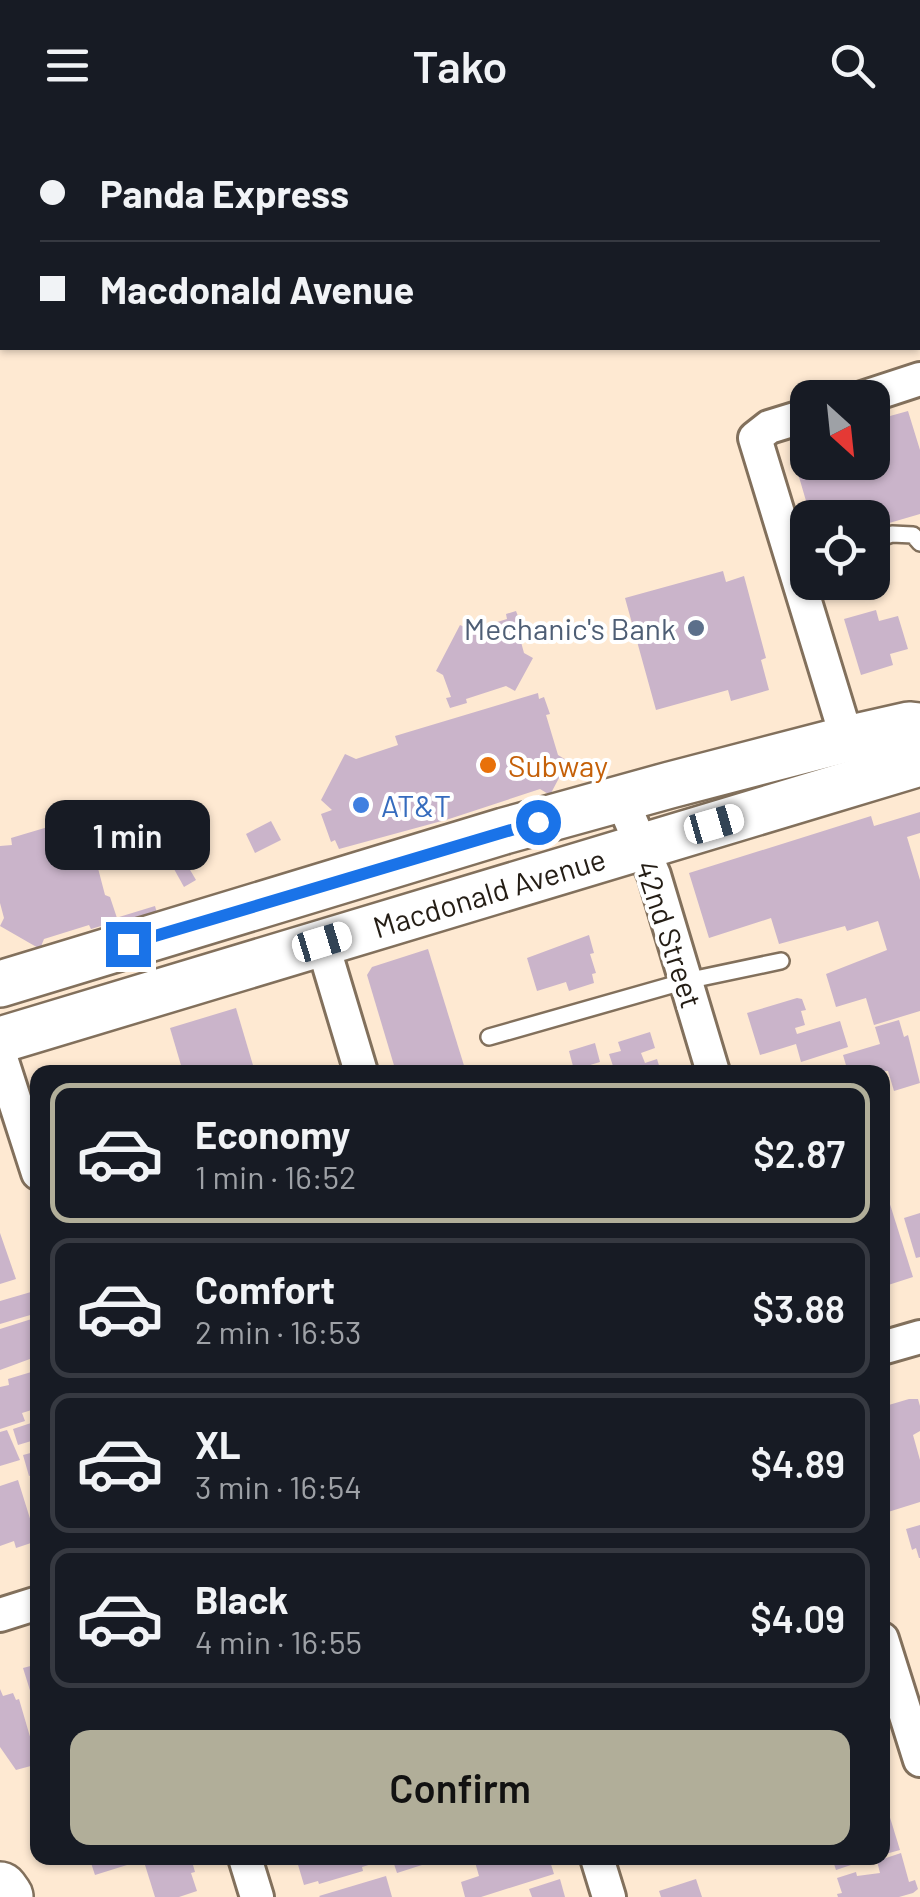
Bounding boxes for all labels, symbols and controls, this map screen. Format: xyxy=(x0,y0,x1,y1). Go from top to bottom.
icon: menu xyxy=(40,38,95,93)
text: Tako xyxy=(412,38,508,92)
icon: search xyxy=(825,38,880,93)
text: Panda Express xyxy=(100,170,349,216)
text: Macdonald Avenue xyxy=(100,266,414,312)
north arrow xyxy=(790,380,890,480)
map controls xyxy=(790,380,890,600)
button: locate xyxy=(790,500,890,600)
place label: Mechanic's Bank xyxy=(464,610,676,646)
marker: Mechanic's Bank xyxy=(685,617,707,639)
place label: Subway xyxy=(508,747,608,783)
marker: Subway xyxy=(477,754,499,776)
place label: AT&T xyxy=(381,787,451,823)
marker: AT&T xyxy=(350,794,372,816)
callout: 1 min xyxy=(46,799,210,869)
route start xyxy=(516,800,561,845)
car xyxy=(681,801,747,847)
text: 1 min xyxy=(93,816,162,854)
street label: Macdonald Avenue xyxy=(368,840,610,944)
street label: 42nd Street xyxy=(629,856,711,1012)
car xyxy=(289,919,355,965)
route end xyxy=(106,922,151,967)
icon: car xyxy=(75,1108,165,1198)
text: Economy xyxy=(195,1111,350,1157)
text: $2.87 xyxy=(753,1130,845,1176)
text: 1 min · 16:52 xyxy=(195,1157,356,1195)
icon: car xyxy=(75,1263,165,1353)
text: Comfort xyxy=(195,1266,335,1312)
text: $3.88 xyxy=(752,1285,845,1331)
text: 2 min · 16:53 xyxy=(195,1312,361,1350)
icon: car xyxy=(75,1418,165,1508)
text: XL xyxy=(195,1421,241,1467)
text: $4.89 xyxy=(751,1440,845,1486)
text: 3 min · 16:54 xyxy=(195,1467,362,1505)
icon: car xyxy=(75,1573,165,1663)
text: Black xyxy=(195,1576,289,1622)
text: $4.09 xyxy=(750,1595,845,1641)
text: 4 min · 16:55 xyxy=(195,1622,362,1660)
button: Confirm xyxy=(70,1730,850,1845)

